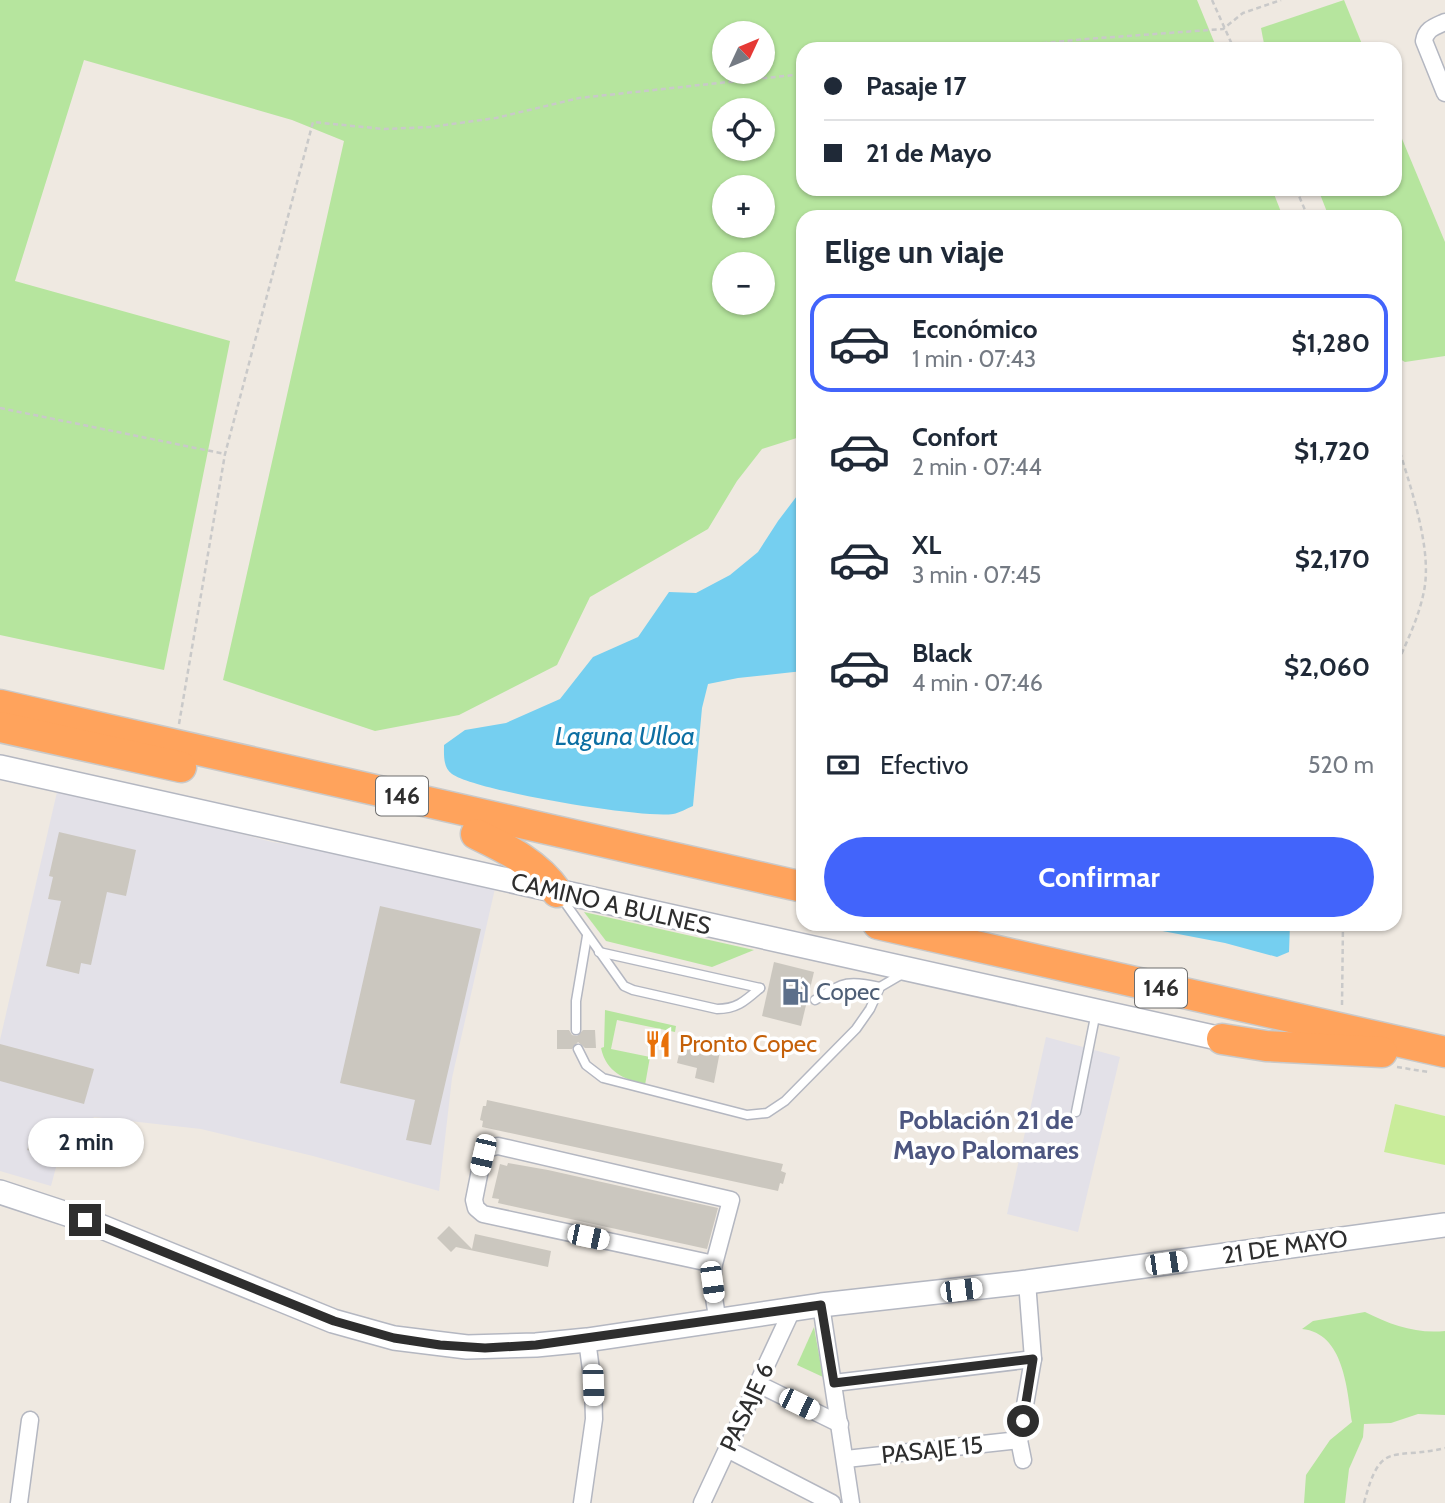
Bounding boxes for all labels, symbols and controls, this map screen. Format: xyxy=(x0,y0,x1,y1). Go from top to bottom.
north arrow xyxy=(712,21,775,84)
map controls xyxy=(712,21,775,315)
text: Pasaje 17 xyxy=(866,70,966,102)
button: locate xyxy=(712,98,775,161)
text: 21 de Mayo xyxy=(866,137,992,169)
button: + xyxy=(712,175,775,238)
text: Elige un viaje xyxy=(824,232,1004,271)
button: − xyxy=(712,252,775,315)
icon: car xyxy=(828,312,891,375)
text: Económico xyxy=(912,313,1038,345)
text: $1,280 xyxy=(1291,327,1370,359)
text: 1 min · 07:43 xyxy=(912,345,1036,373)
icon: car xyxy=(828,420,891,483)
text: Confort xyxy=(912,421,998,453)
text: $1,720 xyxy=(1294,435,1370,467)
text: 2 min · 07:44 xyxy=(912,453,1042,481)
icon: car xyxy=(828,528,891,591)
text: XL xyxy=(912,529,941,561)
text: $2,170 xyxy=(1295,543,1370,575)
text: 3 min · 07:45 xyxy=(912,561,1041,589)
icon: car xyxy=(828,636,891,699)
text: Black xyxy=(912,637,972,669)
text: $2,060 xyxy=(1284,651,1370,683)
text: 4 min · 07:46 xyxy=(912,669,1043,697)
water label: Laguna Ulloa xyxy=(555,720,695,752)
icon: cash xyxy=(824,746,862,784)
text: Efectivo xyxy=(880,749,969,781)
text: 520 m xyxy=(1308,751,1374,779)
road number: 146 xyxy=(376,776,428,816)
button: Confirmar xyxy=(824,837,1374,917)
street label: CAMINO A BULNES xyxy=(508,866,714,941)
road number: 146 xyxy=(1135,968,1187,1007)
fuel station icon: Copec xyxy=(780,977,810,1007)
place label: Copec xyxy=(816,977,880,1006)
restaurant icon: Pronto Copec xyxy=(643,1029,673,1059)
place label: Pronto Copec xyxy=(679,1029,817,1058)
district label: Población 21 de Mayo Palomares xyxy=(893,1104,1079,1166)
callout: 2 min xyxy=(27,1118,143,1168)
text: 2 min xyxy=(58,1128,114,1156)
car xyxy=(469,1132,498,1178)
route end xyxy=(69,1204,101,1236)
car xyxy=(566,1222,611,1252)
street label: 21 DE MAYO xyxy=(1220,1223,1349,1270)
car xyxy=(1144,1250,1189,1276)
car xyxy=(699,1260,726,1304)
car xyxy=(939,1277,984,1303)
street label: PASAJE 6 xyxy=(713,1358,780,1456)
car xyxy=(582,1364,605,1406)
car xyxy=(776,1385,823,1423)
route start xyxy=(1007,1405,1039,1437)
street label: PASAJE 15 xyxy=(880,1430,984,1469)

